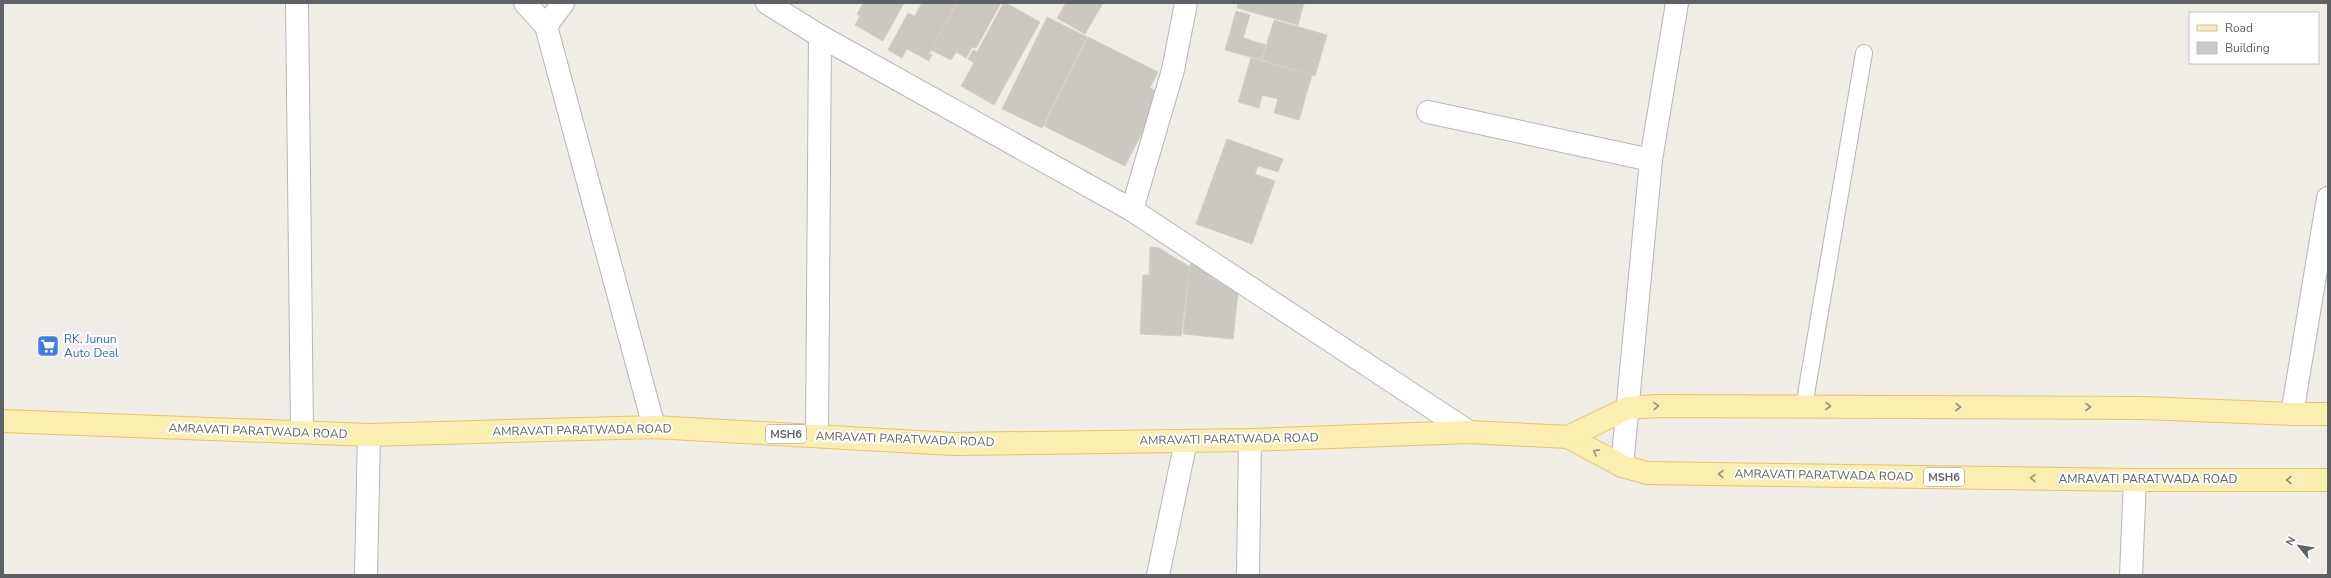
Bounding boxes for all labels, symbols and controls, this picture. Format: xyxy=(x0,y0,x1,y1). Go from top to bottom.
legend xyxy=(2189,12,2319,64)
text: Road xyxy=(2225,20,2253,36)
text: Building xyxy=(2225,40,2270,56)
place label: RK. Junun Auto Deal xyxy=(64,331,119,361)
supermarket icon: RK. Junun Auto Deal xyxy=(35,333,61,359)
one-way arrow xyxy=(1653,402,1659,410)
one-way arrow xyxy=(1825,402,1831,410)
one-way arrow xyxy=(1955,403,1961,411)
one-way arrow xyxy=(2085,403,2091,411)
street label: AMRAVATI PARATWADA ROAD xyxy=(168,420,348,442)
street label: AMRAVATI PARATWADA ROAD xyxy=(492,420,672,440)
road number: MSH6 xyxy=(766,425,806,443)
street label: AMRAVATI PARATWADA ROAD xyxy=(815,428,995,450)
street label: AMRAVATI PARATWADA ROAD xyxy=(1139,429,1319,449)
one-way arrow xyxy=(1592,449,1600,457)
street label: AMRAVATI PARATWADA ROAD xyxy=(1734,465,1914,485)
road number: MSH6 xyxy=(1924,468,1964,486)
one-way arrow xyxy=(1718,470,1724,478)
street label: AMRAVATI PARATWADA ROAD xyxy=(2059,471,2238,487)
one-way arrow xyxy=(2030,474,2036,482)
one-way arrow xyxy=(2286,476,2292,484)
north arrow xyxy=(2279,526,2319,566)
text: N xyxy=(2282,534,2299,549)

